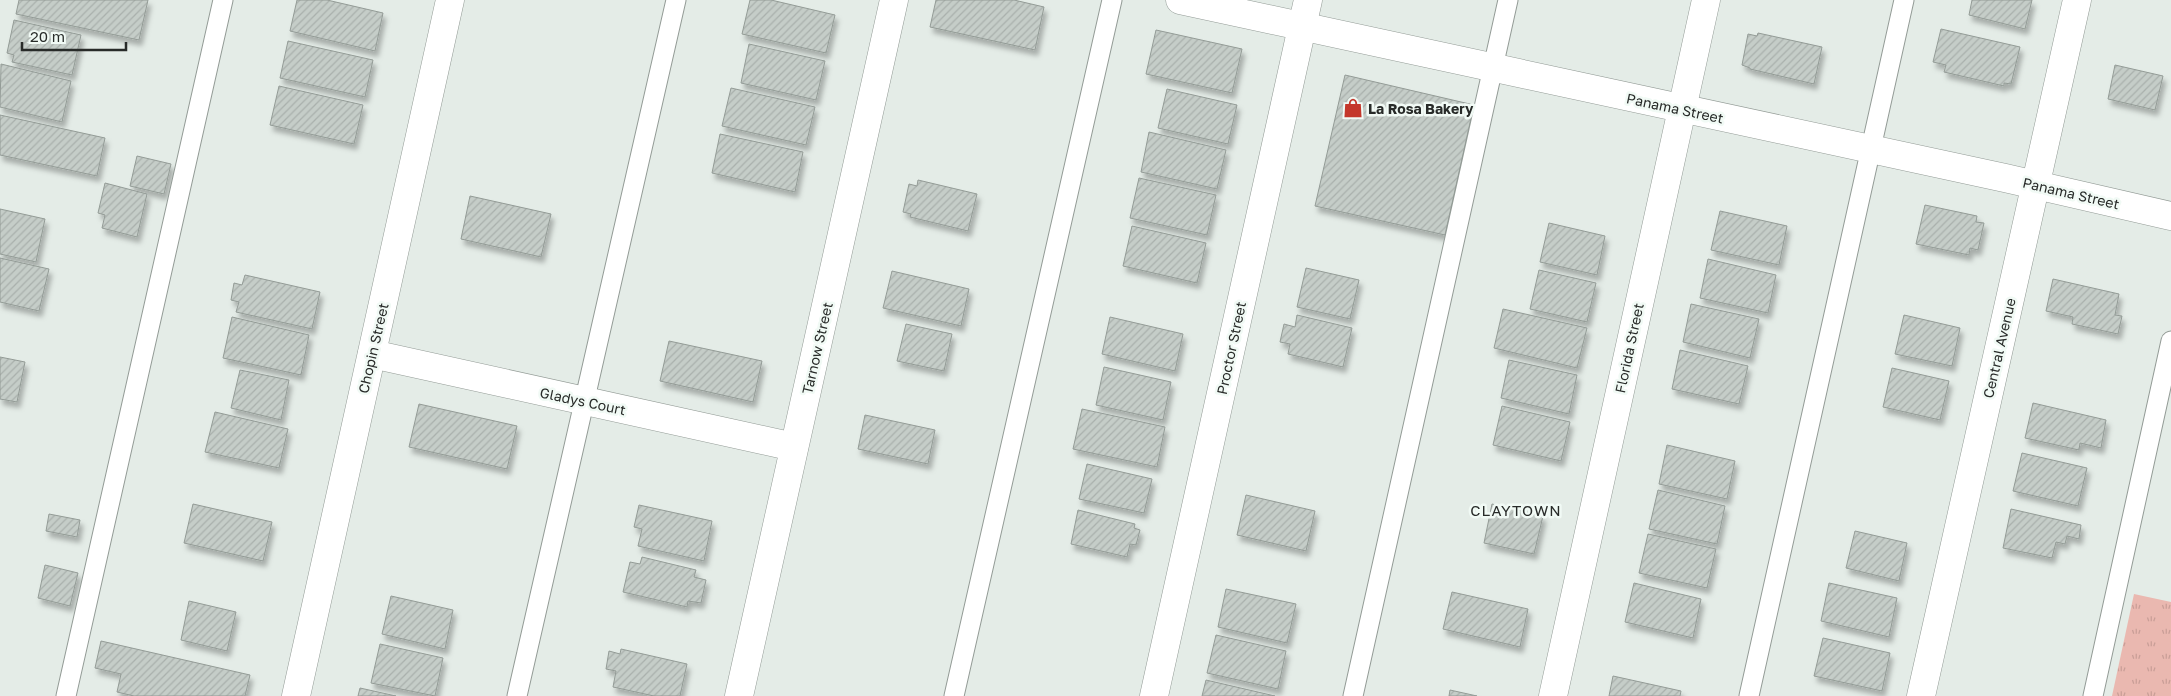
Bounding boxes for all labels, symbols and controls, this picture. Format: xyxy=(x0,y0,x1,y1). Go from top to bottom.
scale bar xyxy=(22,20,126,52)
text: 20 m xyxy=(30,27,65,45)
street label: Panama Street xyxy=(1625,89,1725,127)
shop icon: La Rosa Bakery xyxy=(1342,97,1364,119)
place label: La Rosa Bakery xyxy=(1368,100,1474,117)
street label: Panama Street xyxy=(2021,174,2121,212)
street label: Central Avenue xyxy=(1979,296,2019,400)
street label: Tarnow Street xyxy=(798,300,836,396)
street label: Proctor Street xyxy=(1213,300,1249,396)
street label: Chopin Street xyxy=(354,301,392,395)
street label: Florida Street xyxy=(1611,301,1647,395)
street label: Gladys Court xyxy=(538,384,628,418)
district label: CLAYTOWN xyxy=(1470,501,1562,519)

